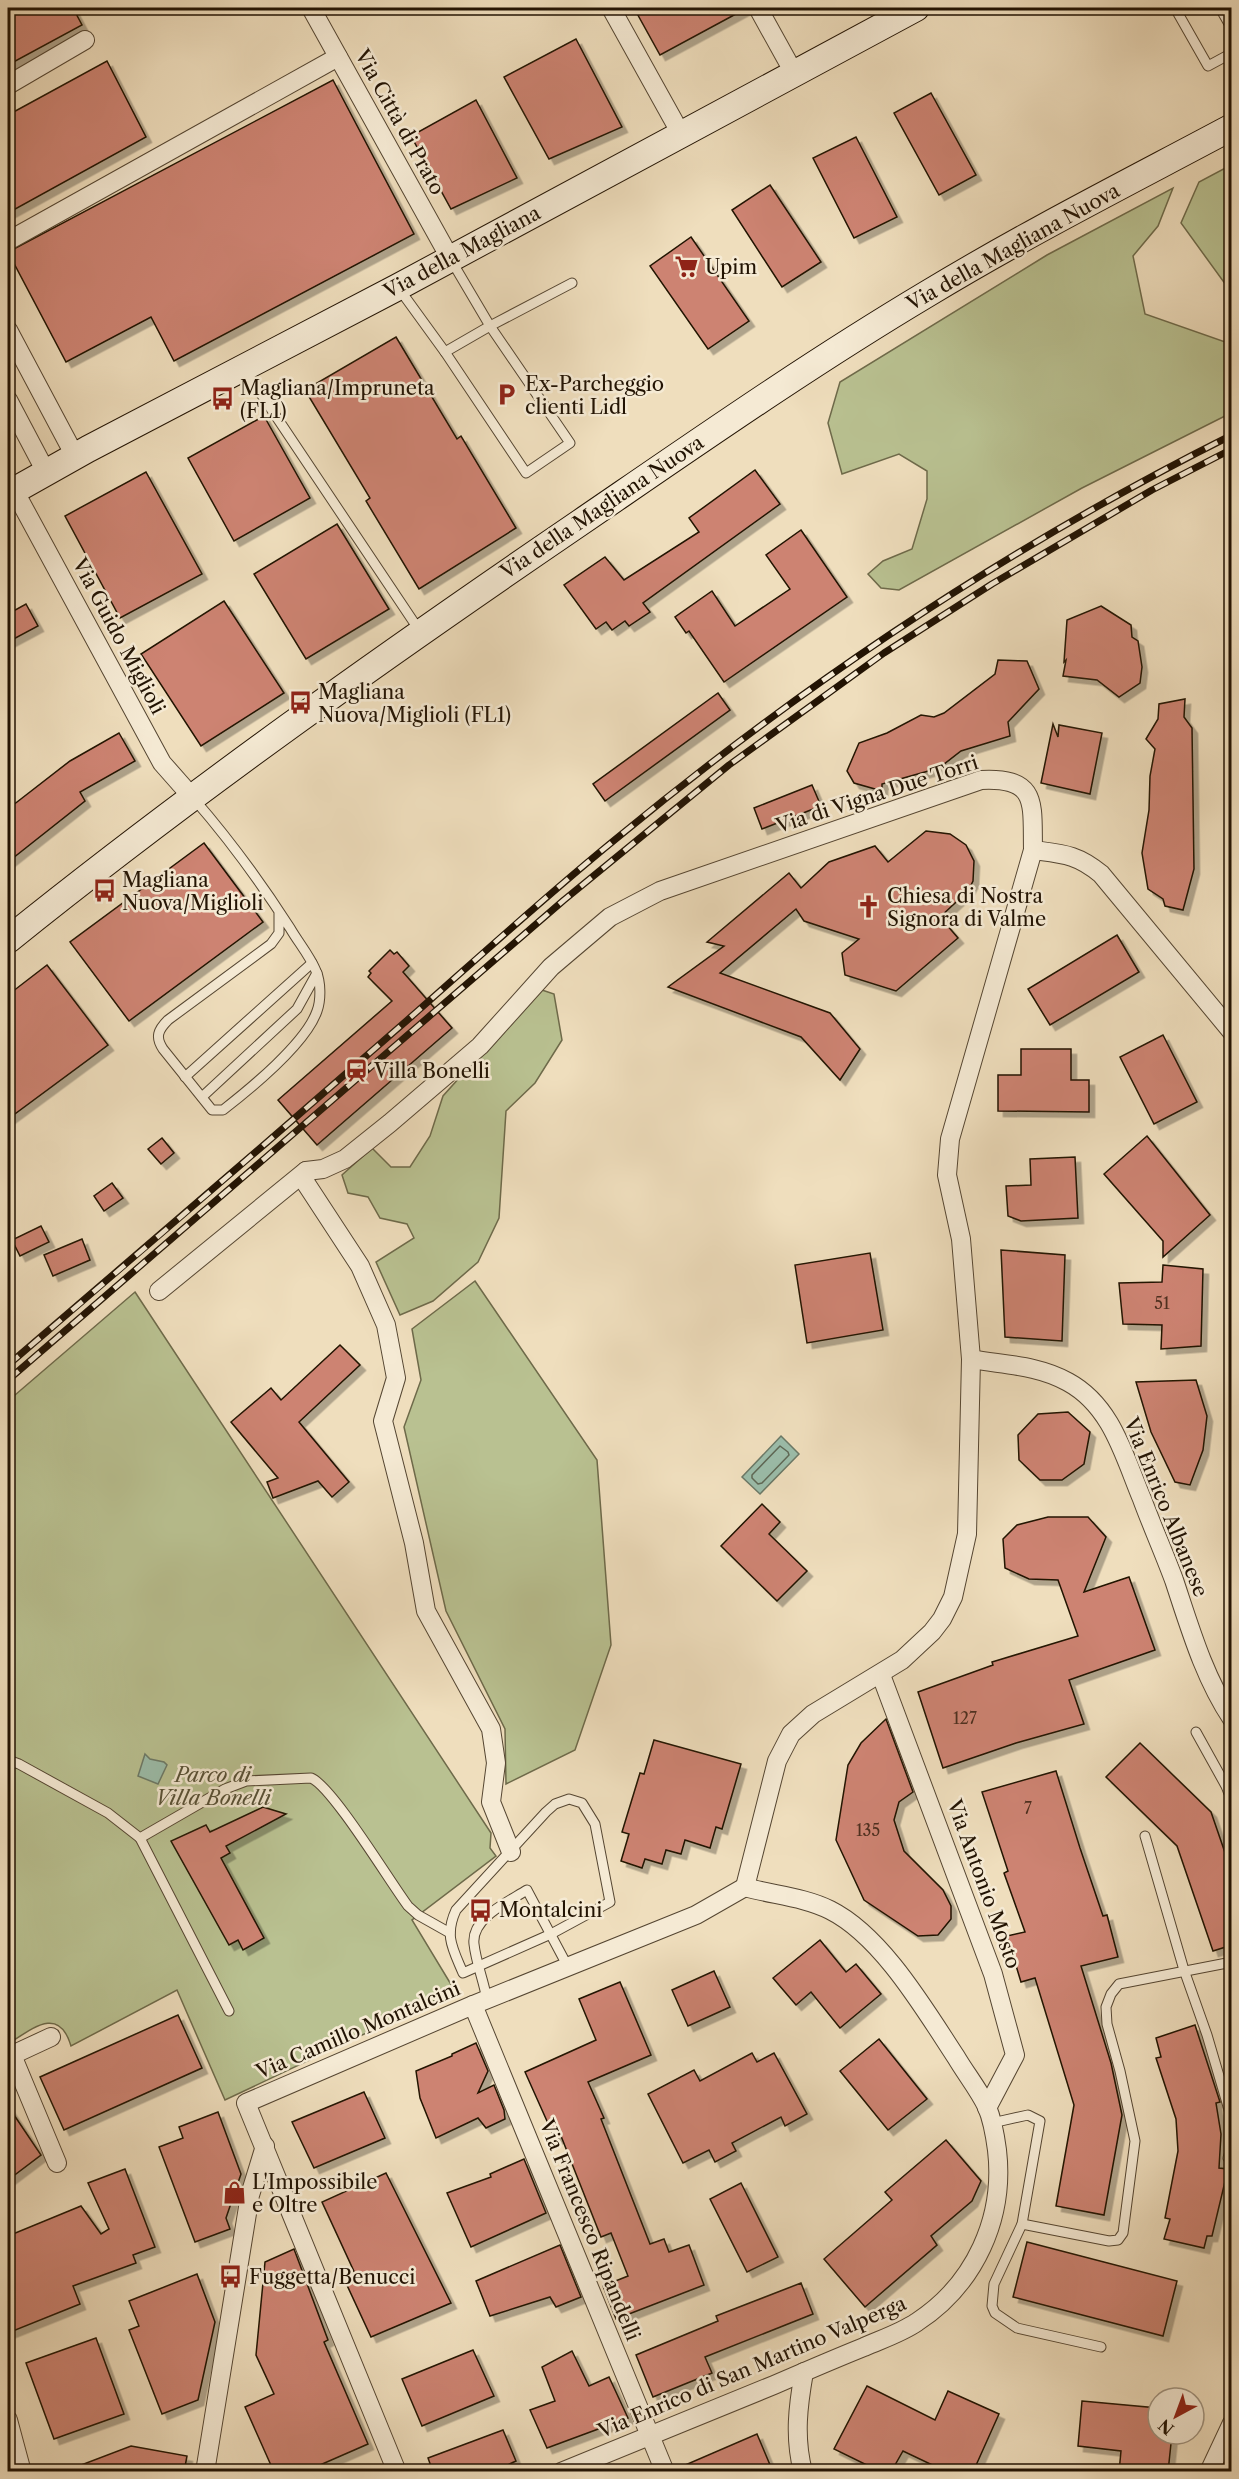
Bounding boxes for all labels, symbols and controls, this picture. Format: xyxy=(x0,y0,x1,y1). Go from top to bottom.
street label: Via Città di Prato xyxy=(350,44,450,199)
street label: Via della Magliana Nuova xyxy=(901,178,1124,316)
street label: Via della Magliana xyxy=(379,200,545,304)
supermarket icon: Upim xyxy=(674,254,700,280)
place label: Upim xyxy=(705,255,757,279)
place label: Ex-Parcheggio clienti Lidl xyxy=(525,372,664,419)
place label: Magliana/Impruneta (FL1) xyxy=(240,376,435,423)
parking icon: Ex-Parcheggio clienti Lidl xyxy=(494,382,520,408)
bus stop icon: Magliana/Impruneta (FL1) xyxy=(209,386,235,412)
street label: Via della Magliana Nuova xyxy=(495,430,708,585)
street label: Via Guido Miglioli xyxy=(67,553,170,718)
place label: Magliana Nuova/Miglioli (FL1) xyxy=(318,680,511,727)
bus stop icon: Magliana Nuova/Miglioli (FL1) xyxy=(287,690,313,716)
street label: Via di Vigna Due Torri xyxy=(772,750,981,838)
place label: Magliana Nuova/Miglioli xyxy=(122,868,263,915)
bus stop icon: Magliana Nuova/Miglioli xyxy=(91,878,117,904)
place label: Chiesa di Nostra Signora di Valme xyxy=(887,884,1046,931)
church icon: Chiesa di Nostra Signora di Valme xyxy=(856,894,882,920)
station icon: Villa Bonelli xyxy=(343,1058,369,1084)
place label: Villa Bonelli xyxy=(373,1059,490,1083)
house number: 51 xyxy=(1154,1293,1170,1313)
street label: Via Enrico Albanese xyxy=(1119,1413,1213,1600)
house number: 127 xyxy=(953,1708,977,1728)
park label: Parco di Villa Bonelli xyxy=(155,1763,272,1810)
street label: Via Antonio Mosto xyxy=(942,1795,1026,1972)
house number: 7 xyxy=(1024,1798,1032,1818)
house number: 135 xyxy=(856,1820,880,1840)
bus stop icon: Montalcini xyxy=(468,1897,494,1923)
place label: Montalcini xyxy=(499,1898,602,1922)
street label: Via Camillo Montalcini xyxy=(251,1976,464,2084)
street label: Via Francesco Ripandelli xyxy=(534,2115,645,2344)
place label: L'Impossibile e Oltre xyxy=(252,2170,377,2217)
shop icon: L'Impossibile e Oltre xyxy=(221,2180,247,2206)
bus stop icon: Fuggetta/Benucci xyxy=(218,2264,244,2290)
place label: Fuggetta/Benucci xyxy=(249,2265,415,2289)
street label: Via Enrico di San Martino Valperga xyxy=(593,2291,910,2443)
north arrow xyxy=(1146,2386,1206,2446)
text: N xyxy=(1154,2415,1178,2439)

